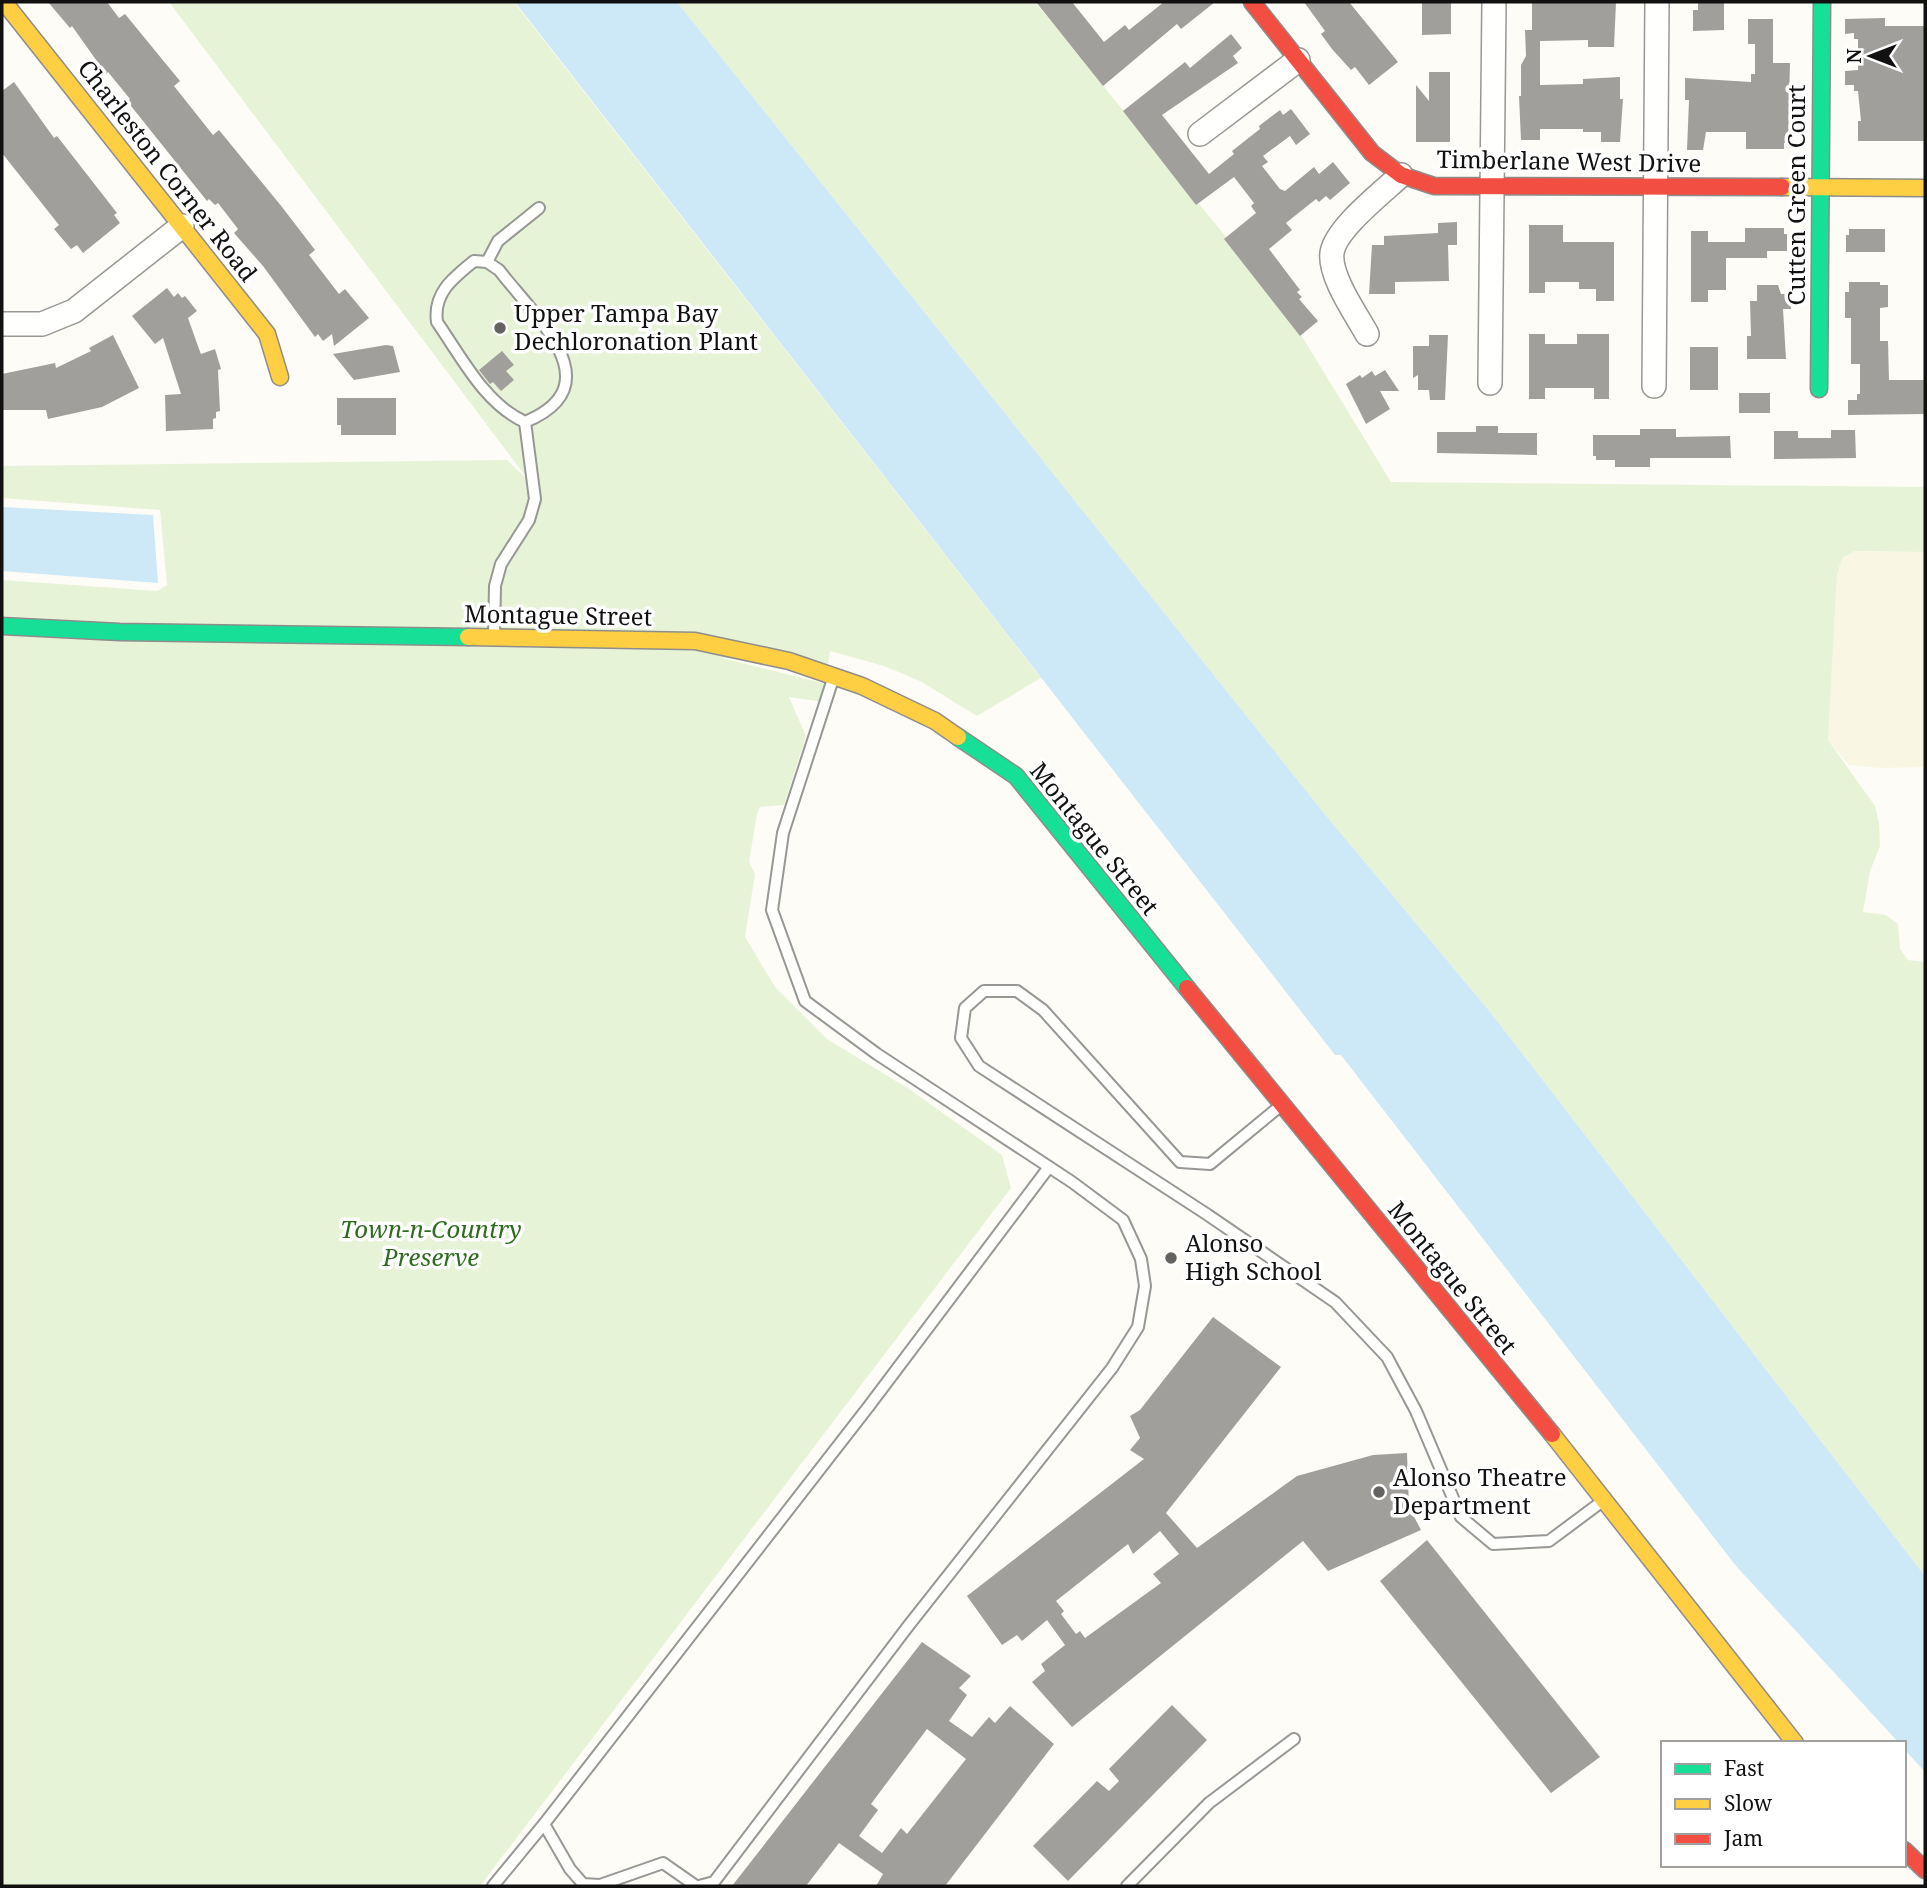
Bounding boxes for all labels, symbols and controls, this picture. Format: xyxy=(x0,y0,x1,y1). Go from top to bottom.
north arrow xyxy=(1836,21,1906,91)
text: N xyxy=(1841,48,1867,63)
street label: Charleston Corner Road xyxy=(71,52,266,288)
street label: Cutten Green Court xyxy=(1779,85,1812,305)
street label: Timberlane West Drive xyxy=(1436,142,1702,179)
place label: Upper Tampa Bay Dechloronation Plant xyxy=(514,296,758,357)
marker: Upper Tampa Bay Dechloronation Plant xyxy=(492,320,508,336)
street label: Montague Street xyxy=(464,596,652,633)
street label: Montague Street xyxy=(1023,755,1167,921)
street label: Montague Street xyxy=(1381,1194,1525,1360)
park label: Town-n-Country Preserve xyxy=(340,1212,522,1273)
place label: Alonso High School xyxy=(1185,1226,1322,1287)
marker: Alonso High School xyxy=(1163,1250,1179,1266)
place label: Alonso Theatre Department xyxy=(1393,1460,1567,1521)
marker: Alonso Theatre Department xyxy=(1371,1484,1387,1500)
legend xyxy=(1661,1741,1906,1867)
text: Fast xyxy=(1724,1754,1764,1782)
text: Slow xyxy=(1724,1789,1773,1817)
text: Jam xyxy=(1723,1824,1763,1852)

